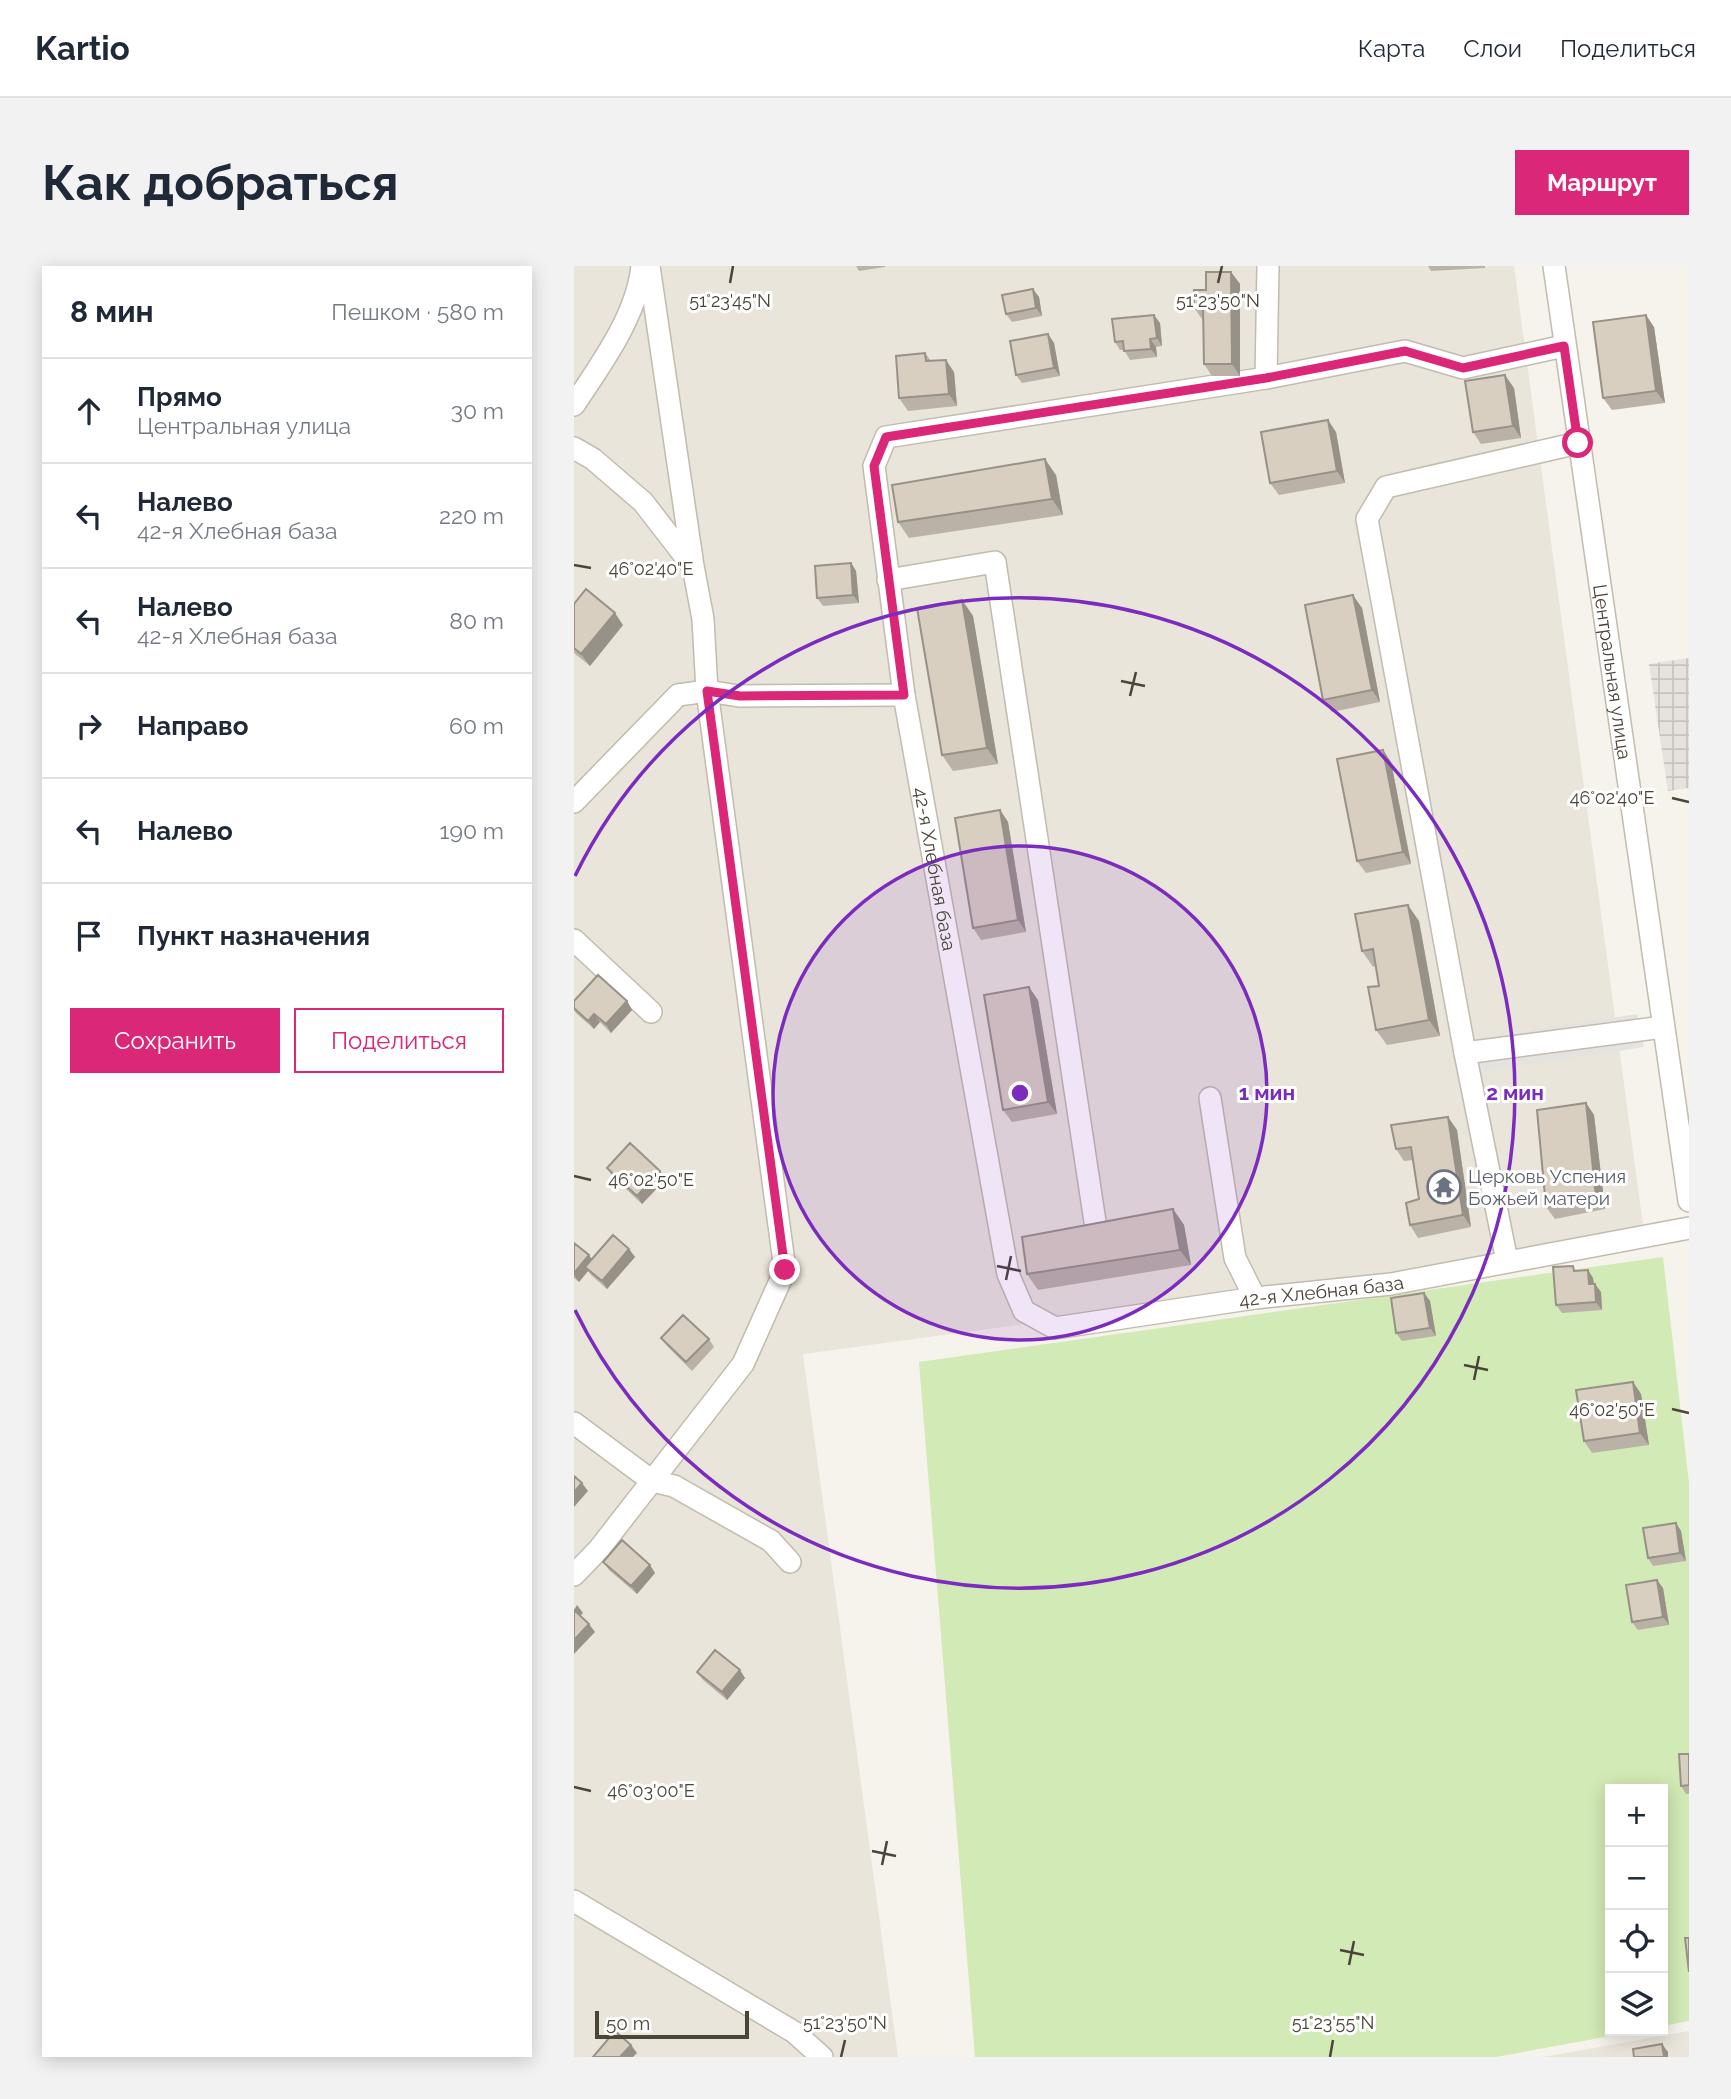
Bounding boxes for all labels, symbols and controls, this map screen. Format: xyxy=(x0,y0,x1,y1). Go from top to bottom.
text: Kartio xyxy=(35,29,130,68)
text: Карта xyxy=(1358,34,1425,63)
text: Слои xyxy=(1463,34,1522,63)
text: Поделиться xyxy=(1560,34,1696,63)
button: Маршрут xyxy=(1515,150,1689,215)
text: Как добраться xyxy=(42,154,399,211)
text: 51°23'45"N xyxy=(689,290,771,311)
text: 51°23'50"N xyxy=(1176,290,1260,311)
text: 8 мин xyxy=(70,294,154,329)
text: Пешком · 580 m xyxy=(331,298,504,325)
text: Прямо xyxy=(137,382,222,412)
icon: ahead xyxy=(70,392,108,430)
text: 30 m xyxy=(451,397,504,424)
text: Центральная улица xyxy=(137,412,351,439)
route start xyxy=(1562,427,1593,458)
text: Налево xyxy=(137,487,233,517)
icon: left xyxy=(70,497,108,535)
text: 220 m xyxy=(439,502,504,529)
text: 42-я Хлебная база xyxy=(137,517,338,544)
text: 46°02'40"E xyxy=(609,558,693,579)
street label: Центральная улица xyxy=(1589,583,1636,761)
text: Налево xyxy=(137,592,233,622)
icon: left xyxy=(70,602,108,640)
text: 80 m xyxy=(449,607,504,634)
text: 42-я Хлебная база xyxy=(137,622,338,649)
icon: right xyxy=(70,707,108,745)
text: Направо xyxy=(137,711,248,741)
text: 60 m xyxy=(449,712,504,739)
street label: 42-я Хлебная база xyxy=(910,785,961,952)
text: 46°02'40"E xyxy=(1570,787,1654,808)
icon: left xyxy=(70,812,108,850)
text: Налево xyxy=(137,816,233,846)
text: 190 m xyxy=(440,817,504,844)
icon: arrive xyxy=(70,917,108,955)
text: Пункт назначения xyxy=(137,921,370,951)
button: Сохранить xyxy=(70,1008,280,1073)
button: Поделиться xyxy=(294,1008,504,1073)
text: 1 мин xyxy=(1239,1080,1295,1105)
text: 2 мин xyxy=(1486,1080,1544,1105)
centre of rings xyxy=(1008,1081,1032,1105)
place label: Церковь Успения Божьей матери xyxy=(1468,1165,1626,1209)
temple icon: Церковь Успения Божьей матери xyxy=(1425,1168,1463,1206)
text: 46°02'50"E xyxy=(608,1169,694,1190)
route end xyxy=(769,1254,800,1285)
street label: 42-я Хлебная база xyxy=(1237,1271,1405,1311)
text: 46°02'50"E xyxy=(1569,1399,1655,1420)
text: 46°03'00"E xyxy=(607,1780,695,1801)
map controls xyxy=(1605,1784,1668,2036)
button: + xyxy=(1605,1784,1668,1847)
button: − xyxy=(1605,1847,1668,1910)
button: locate xyxy=(1605,1910,1668,1973)
button: layers xyxy=(1605,1973,1668,2036)
scale bar xyxy=(595,2008,749,2040)
text: 50 m xyxy=(606,2012,650,2034)
text: 51°23'50"N xyxy=(803,2012,887,2033)
text: 51°23'55"N xyxy=(1292,2012,1374,2033)

